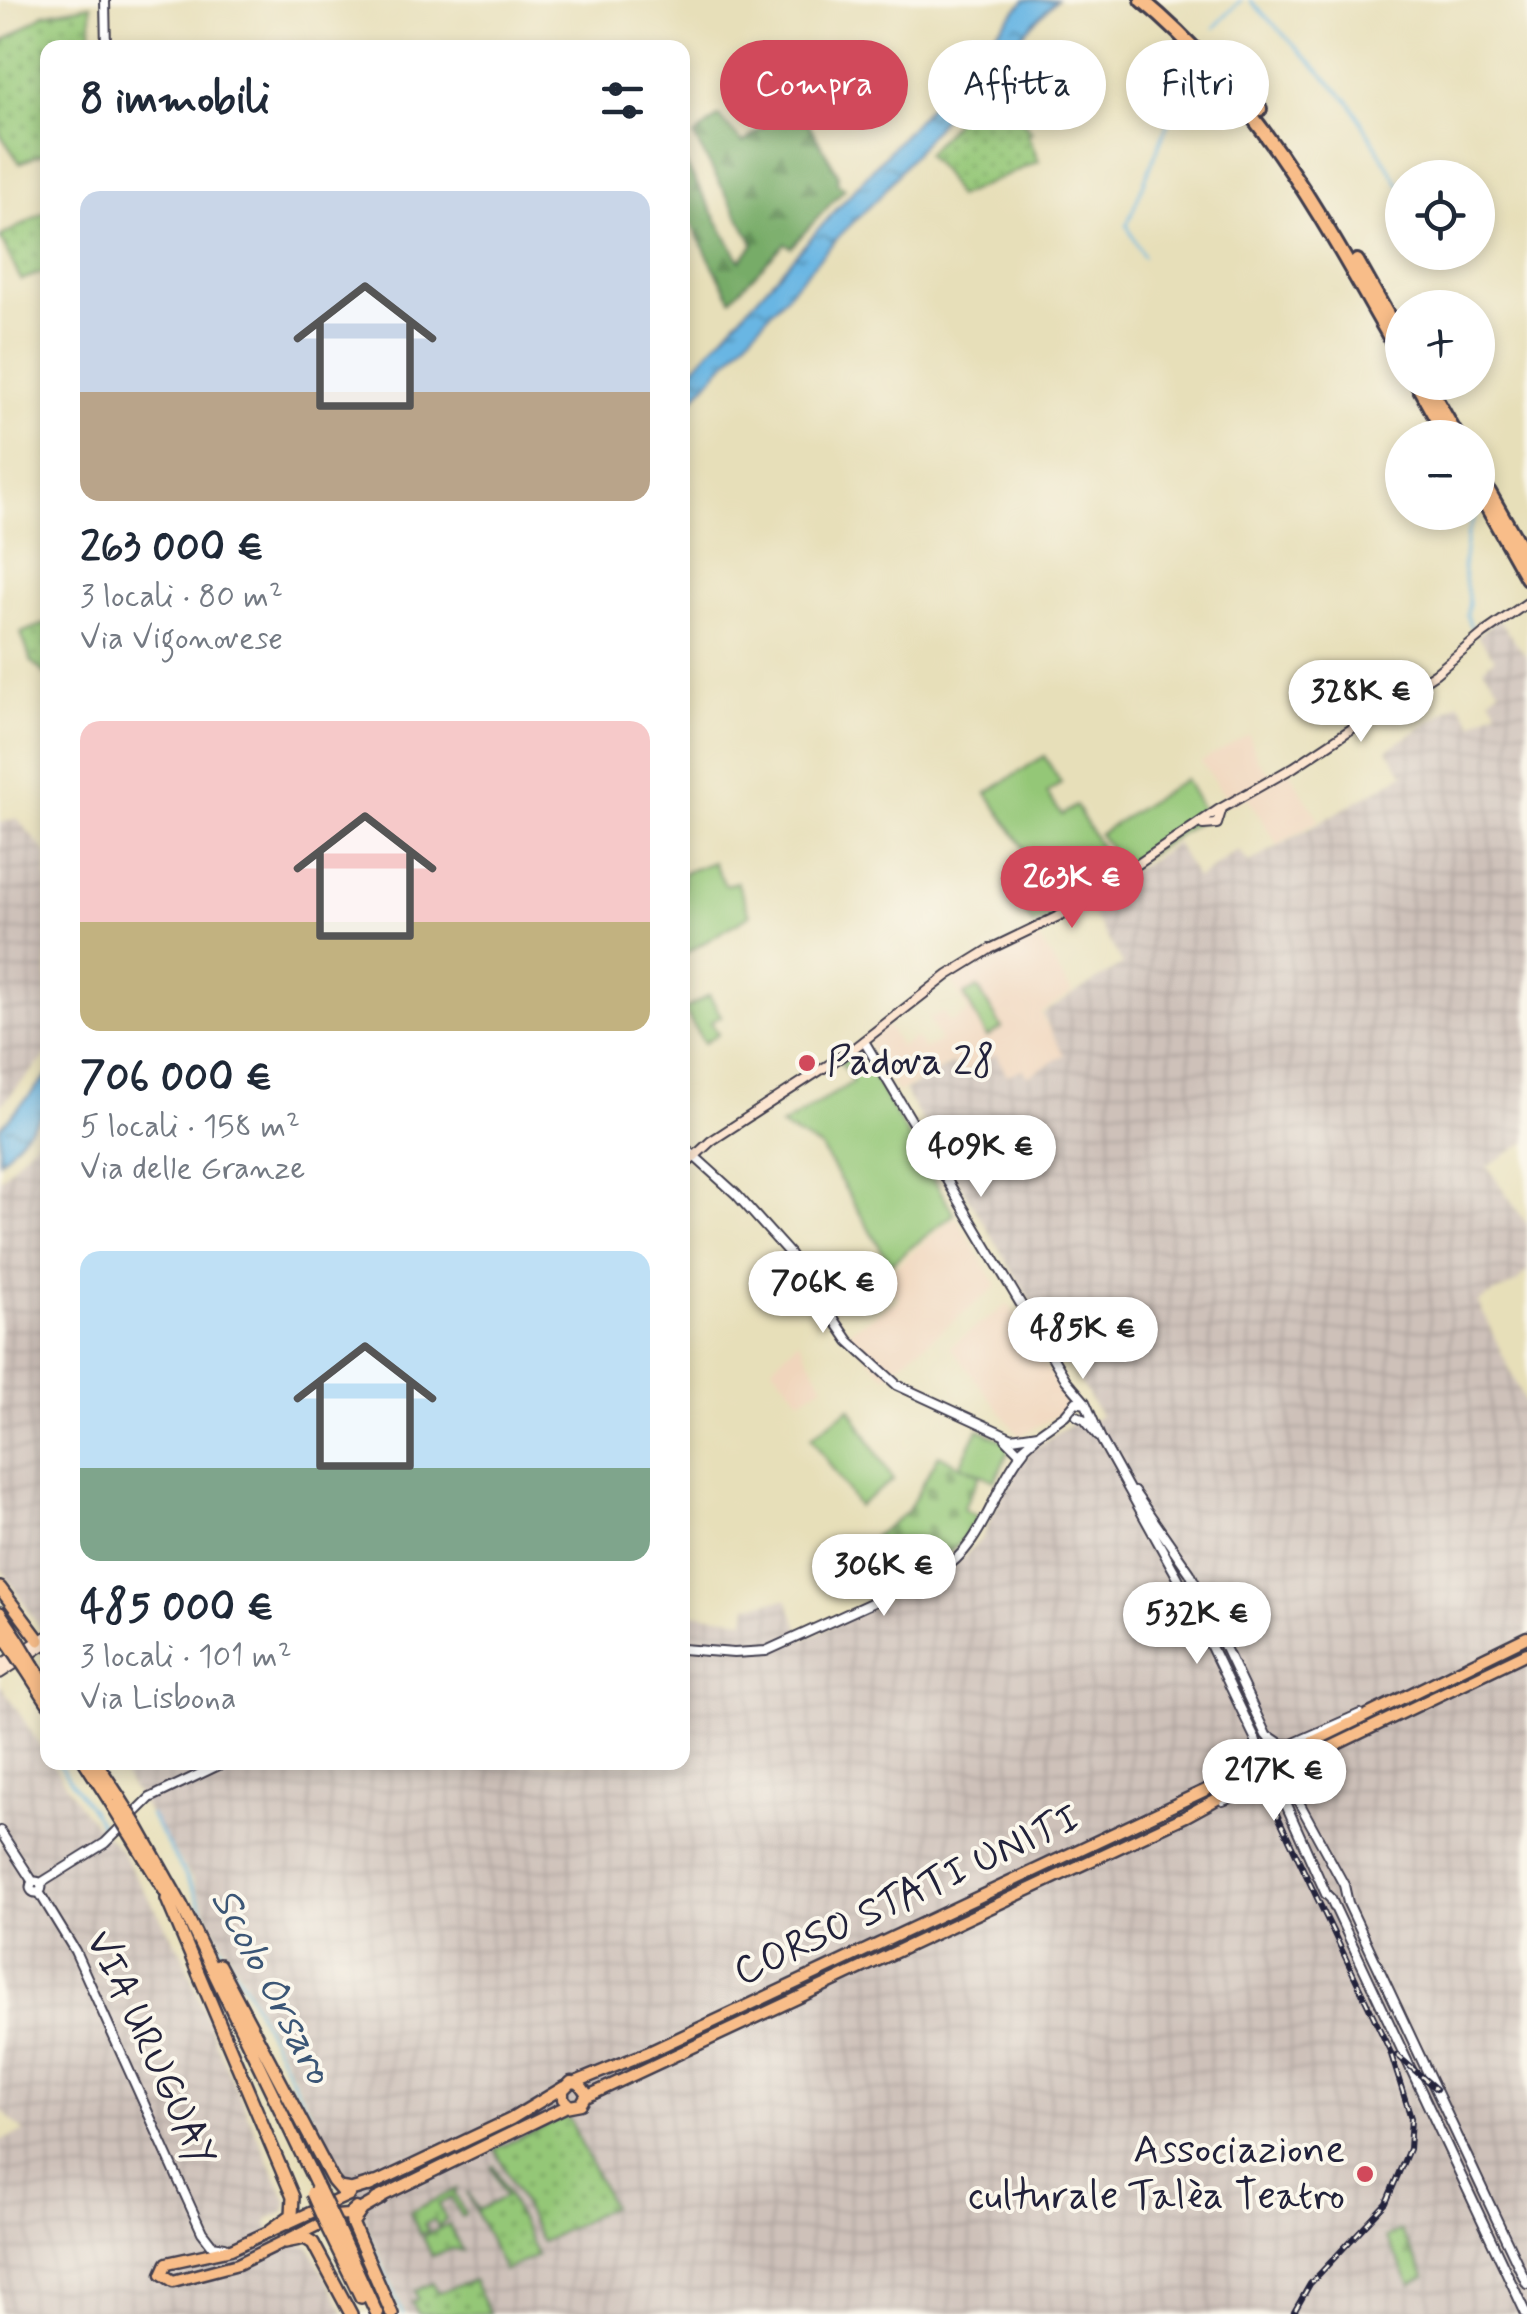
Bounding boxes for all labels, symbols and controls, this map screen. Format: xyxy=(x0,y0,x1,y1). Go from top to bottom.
chip: Compra xyxy=(720,40,908,130)
chip: Affitta xyxy=(928,40,1106,130)
chip: Filtri xyxy=(1126,40,1269,130)
text: 8 immobili xyxy=(80,73,270,128)
icon: filters xyxy=(595,73,650,128)
map controls xyxy=(1385,160,1495,530)
button: locate xyxy=(1385,160,1495,270)
icon: home xyxy=(275,256,455,436)
button: + xyxy=(1385,290,1495,400)
button: − xyxy=(1385,420,1495,530)
text: 263 000 € xyxy=(80,521,264,576)
text: 3 locali · 80 m² xyxy=(80,576,283,618)
text: Via Vigonovese xyxy=(80,618,283,660)
pin: 328K € xyxy=(1280,660,1442,745)
text: 328K € xyxy=(1311,671,1411,713)
icon: home xyxy=(275,786,455,966)
pin: 263K € xyxy=(991,846,1153,931)
text: 263K € xyxy=(1023,857,1121,899)
place label: Padova 28 xyxy=(827,1037,994,1089)
text: 706 000 € xyxy=(80,1051,272,1106)
marker: Padova 28 xyxy=(796,1052,818,1074)
text: 5 locali · 158 m² xyxy=(80,1106,300,1148)
pin: 409K € xyxy=(900,1115,1062,1200)
text: 409K € xyxy=(928,1126,1034,1168)
text: Via delle Granze xyxy=(80,1148,305,1190)
pin: 706K € xyxy=(742,1251,904,1336)
text: 706K € xyxy=(770,1262,876,1304)
pin: 485K € xyxy=(1002,1297,1164,1382)
text: 485K € xyxy=(1030,1308,1136,1350)
icon: home xyxy=(275,1316,455,1496)
pin: 306K € xyxy=(803,1534,965,1619)
text: 306K € xyxy=(834,1545,934,1587)
text: 485 000 € xyxy=(80,1581,274,1636)
pin: 532K € xyxy=(1116,1582,1278,1667)
text: 532K € xyxy=(1145,1593,1249,1635)
text: 3 locali · 101 m² xyxy=(80,1636,292,1678)
text: Via Lisbona xyxy=(80,1678,236,1720)
pin: 217K € xyxy=(1193,1739,1355,1824)
text: 217K € xyxy=(1224,1750,1324,1792)
street label: CORSO STATI UNITI xyxy=(726,1793,1088,1999)
water label: Scolo Orsaro xyxy=(196,1878,346,2095)
street label: VIA URUGUAY xyxy=(73,1922,227,2176)
place label: Associazione culturale Talèa Teatro xyxy=(968,2125,1345,2223)
marker: Associazione culturale Talèa Teatro xyxy=(1354,2163,1376,2185)

